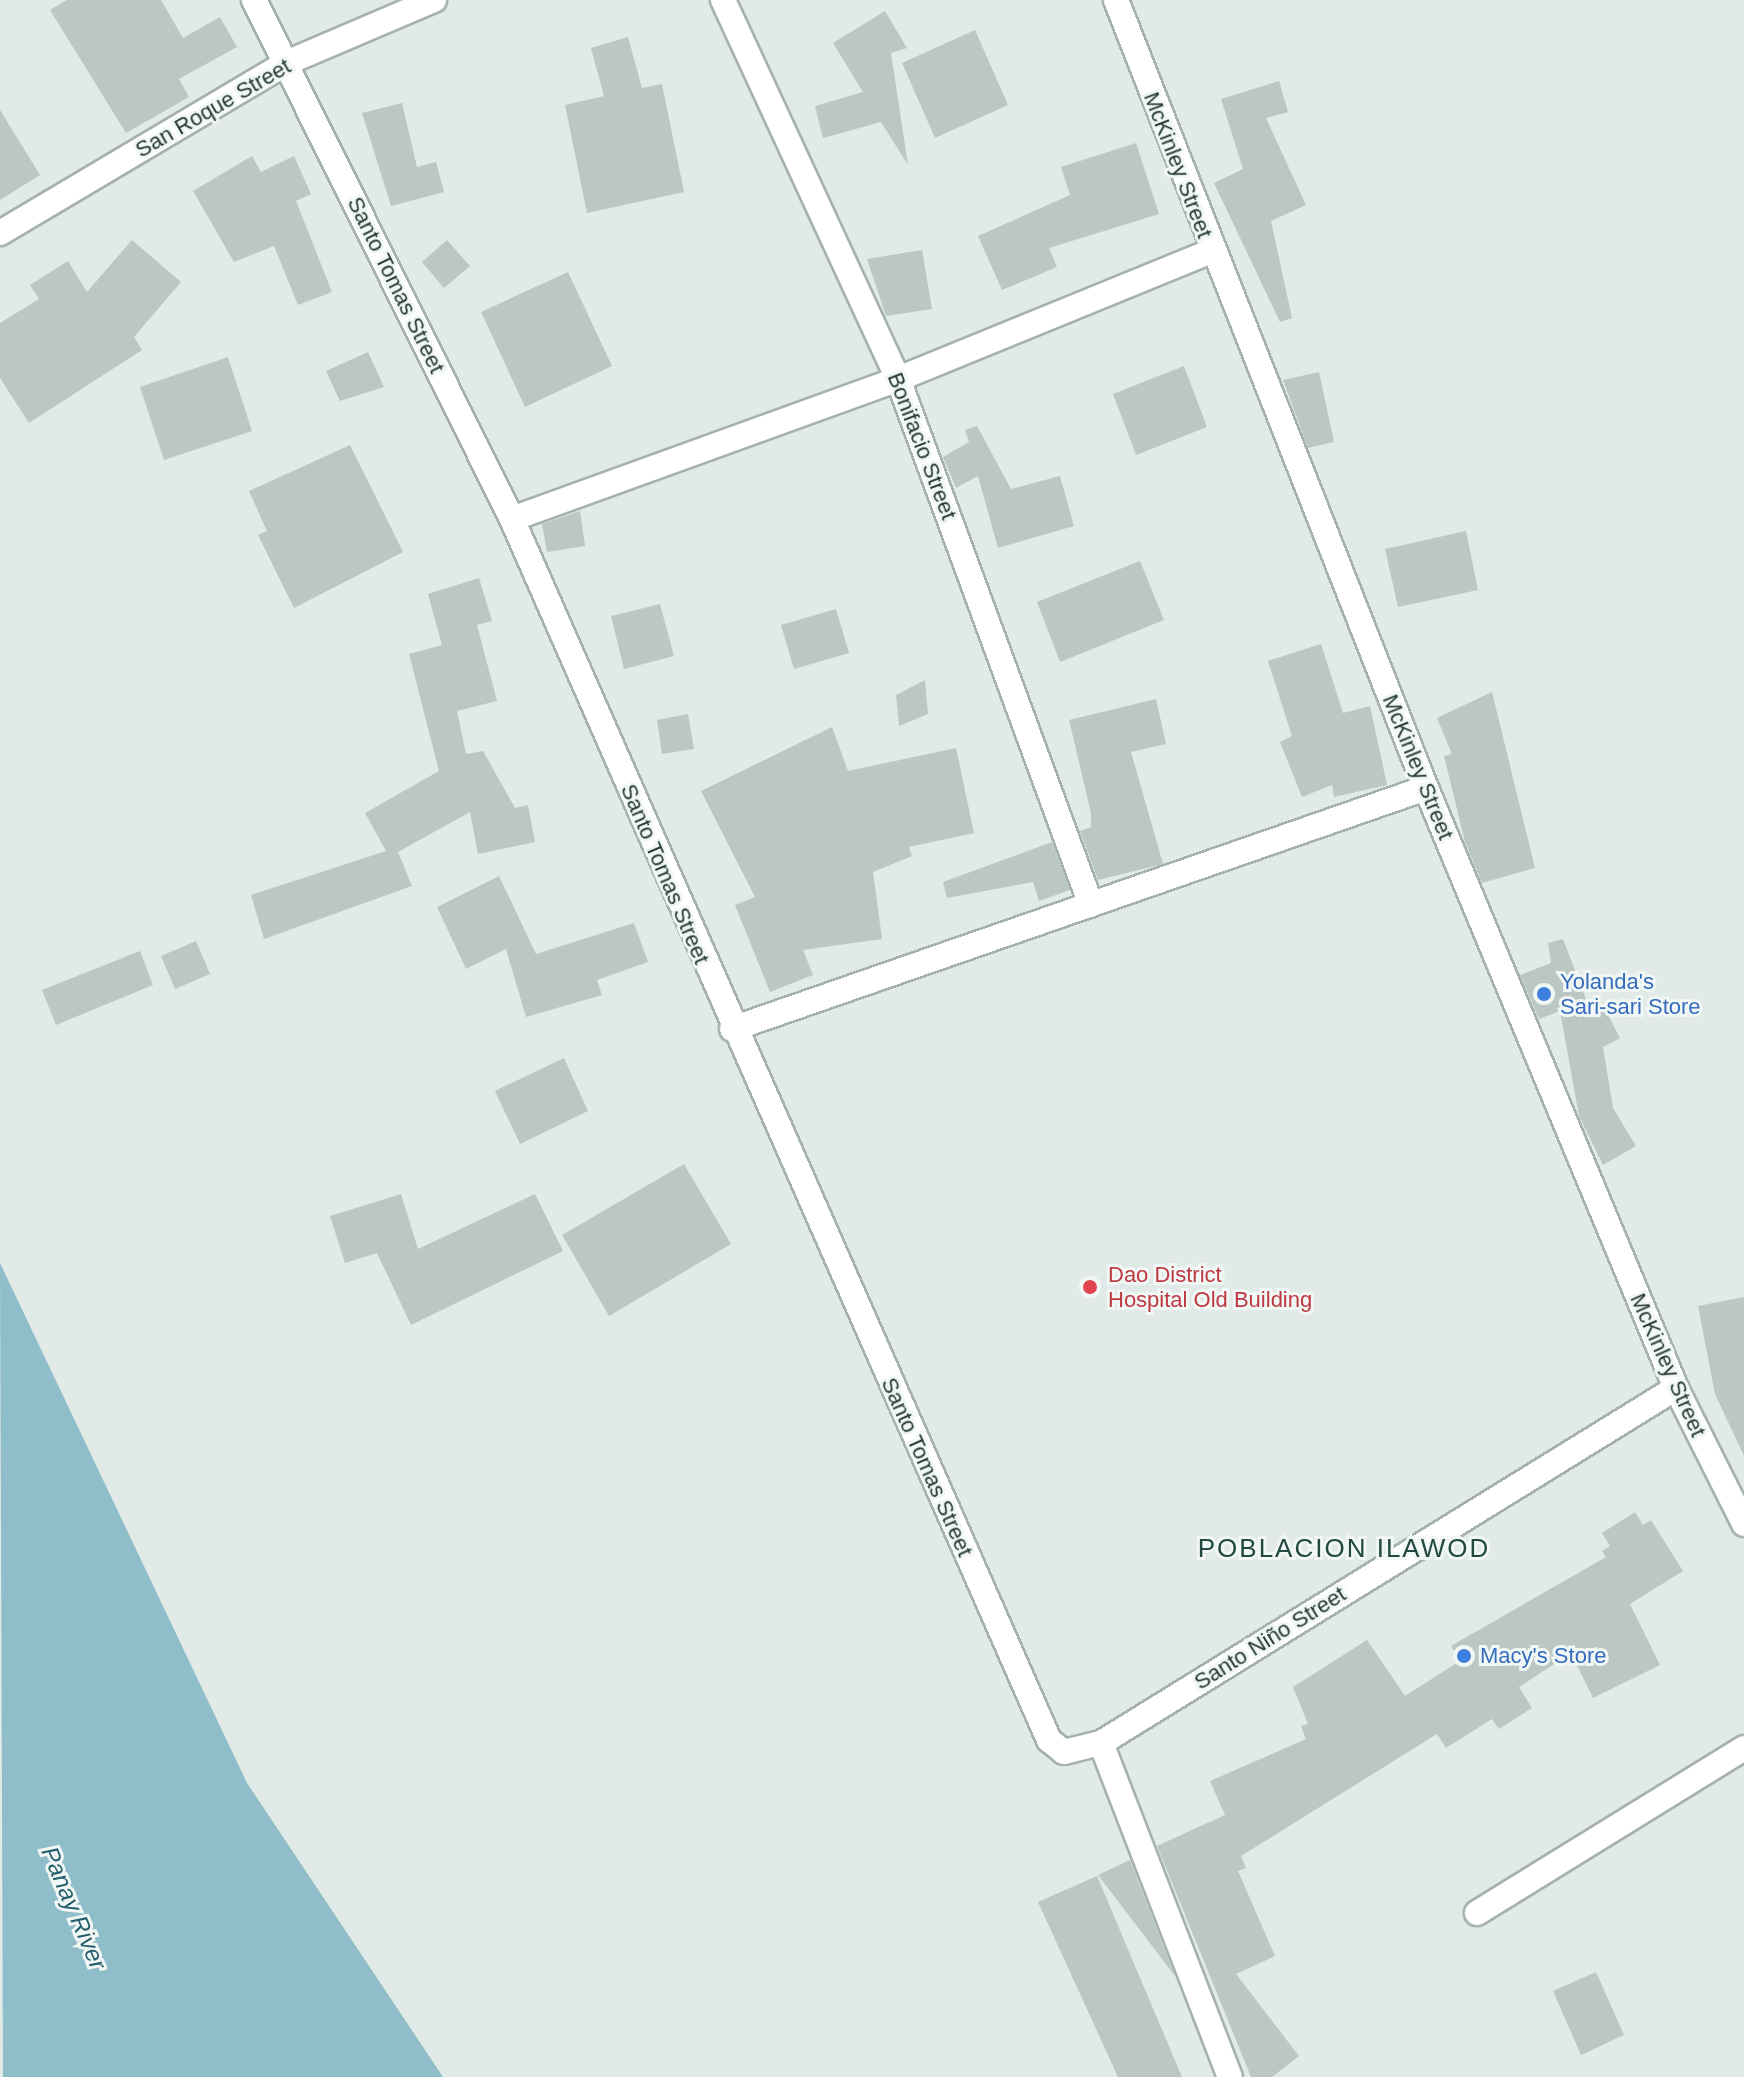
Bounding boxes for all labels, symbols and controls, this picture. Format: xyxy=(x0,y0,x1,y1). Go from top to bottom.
street label: San Roque Street xyxy=(131,53,295,163)
street label: McKinley Street xyxy=(1138,88,1218,242)
street label: Santo Tomas Street xyxy=(342,192,450,378)
street label: Bonifacio Street xyxy=(882,369,962,523)
street label: McKinley Street xyxy=(1377,691,1459,843)
street label: Santo Tomas Street xyxy=(615,780,715,968)
place label: Yolanda's Sari-sari Store xyxy=(1560,968,1701,1020)
marker: Yolanda's Sari-sari Store xyxy=(1535,985,1553,1003)
place label: Dao District Hospital Old Building xyxy=(1108,1261,1312,1312)
marker: Dao District Hospital Old Building xyxy=(1079,1276,1101,1298)
street label: McKinley Street xyxy=(1625,1289,1711,1441)
street label: Santo Tomas Street xyxy=(876,1373,978,1561)
district label: POBLACION ILAWOD xyxy=(1198,1533,1490,1565)
street label: Santo Niño Street xyxy=(1189,1581,1351,1695)
place label: Macy's Store xyxy=(1480,1643,1606,1669)
marker: Macy's Store xyxy=(1455,1647,1473,1665)
water label: Panay River xyxy=(35,1842,113,1974)

